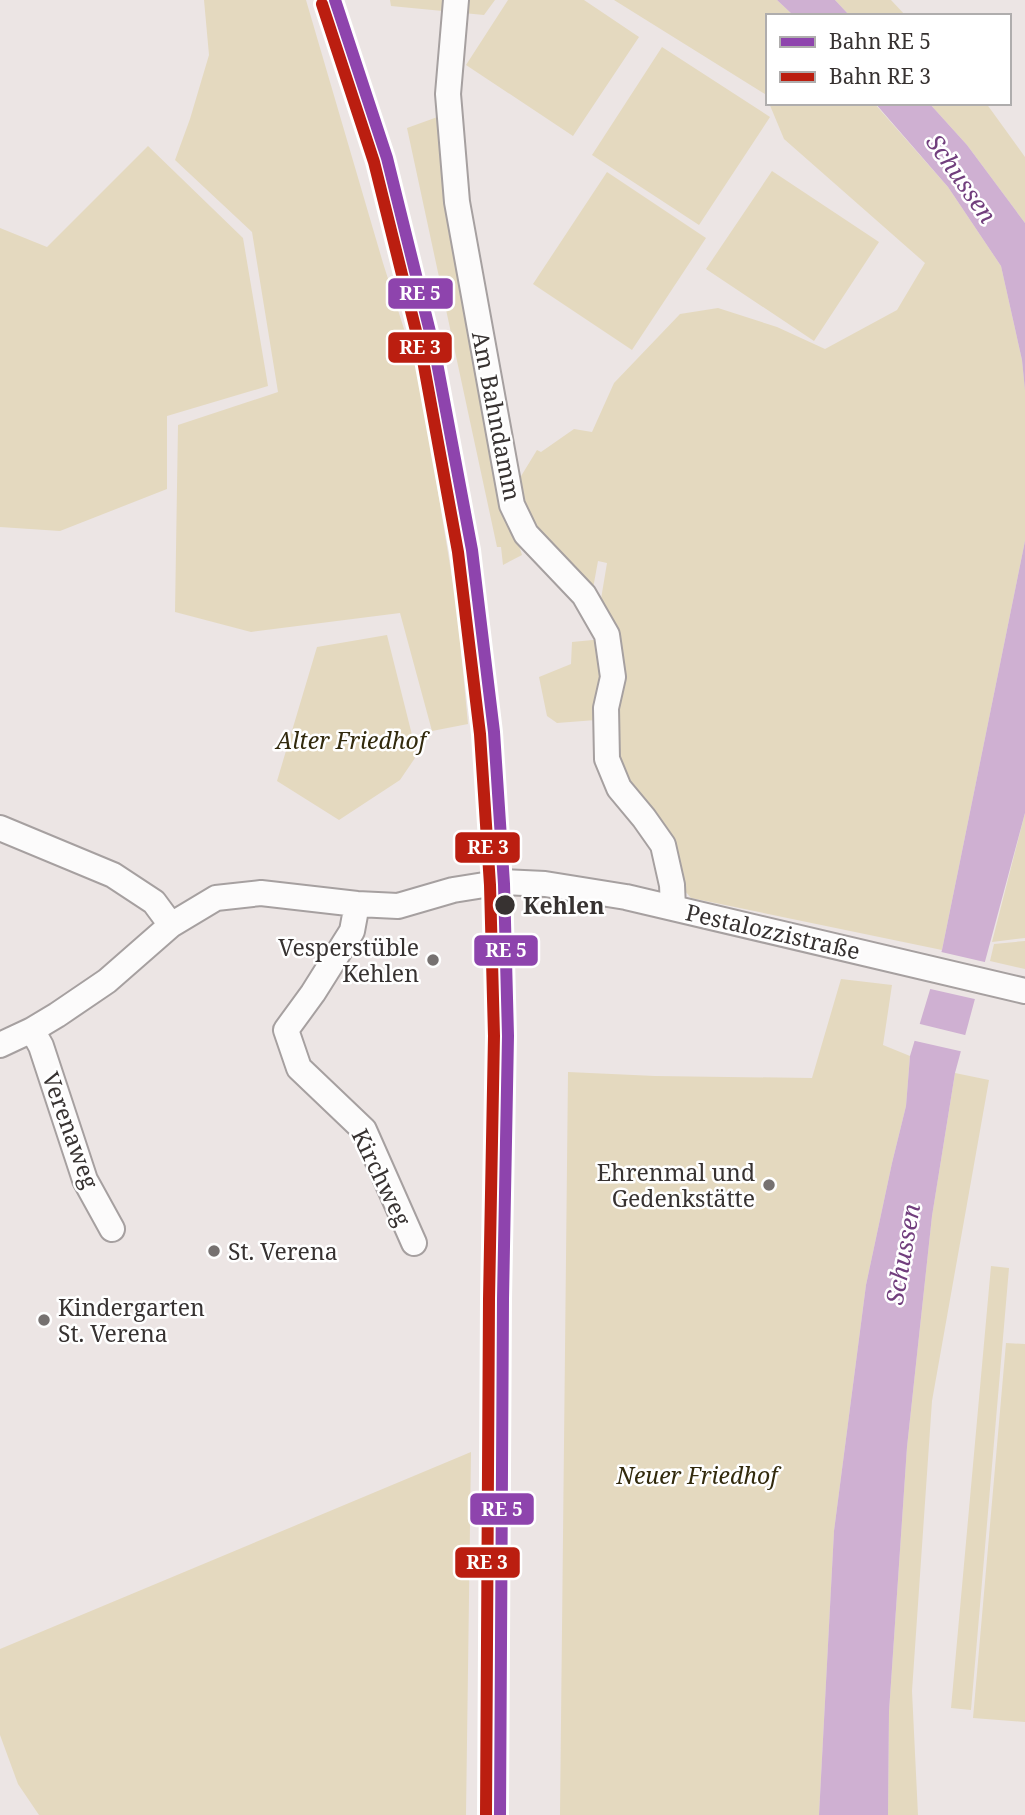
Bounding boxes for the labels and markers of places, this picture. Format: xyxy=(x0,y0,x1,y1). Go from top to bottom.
place label: Kehlen xyxy=(523,889,605,921)
marker: Kehlen xyxy=(493,893,517,917)
place label: Vesperstüble Kehlen xyxy=(278,931,419,989)
marker: Vesperstüble Kehlen xyxy=(425,952,441,968)
place label: Ehrenmal und Gedenkstätte xyxy=(597,1156,755,1214)
marker: Ehrenmal und Gedenkstätte xyxy=(761,1177,777,1193)
place label: St. Verena xyxy=(228,1235,338,1267)
marker: St. Verena xyxy=(206,1243,222,1259)
place label: Kindergarten St. Verena xyxy=(58,1291,205,1349)
marker: Kindergarten St. Verena xyxy=(36,1312,52,1328)

